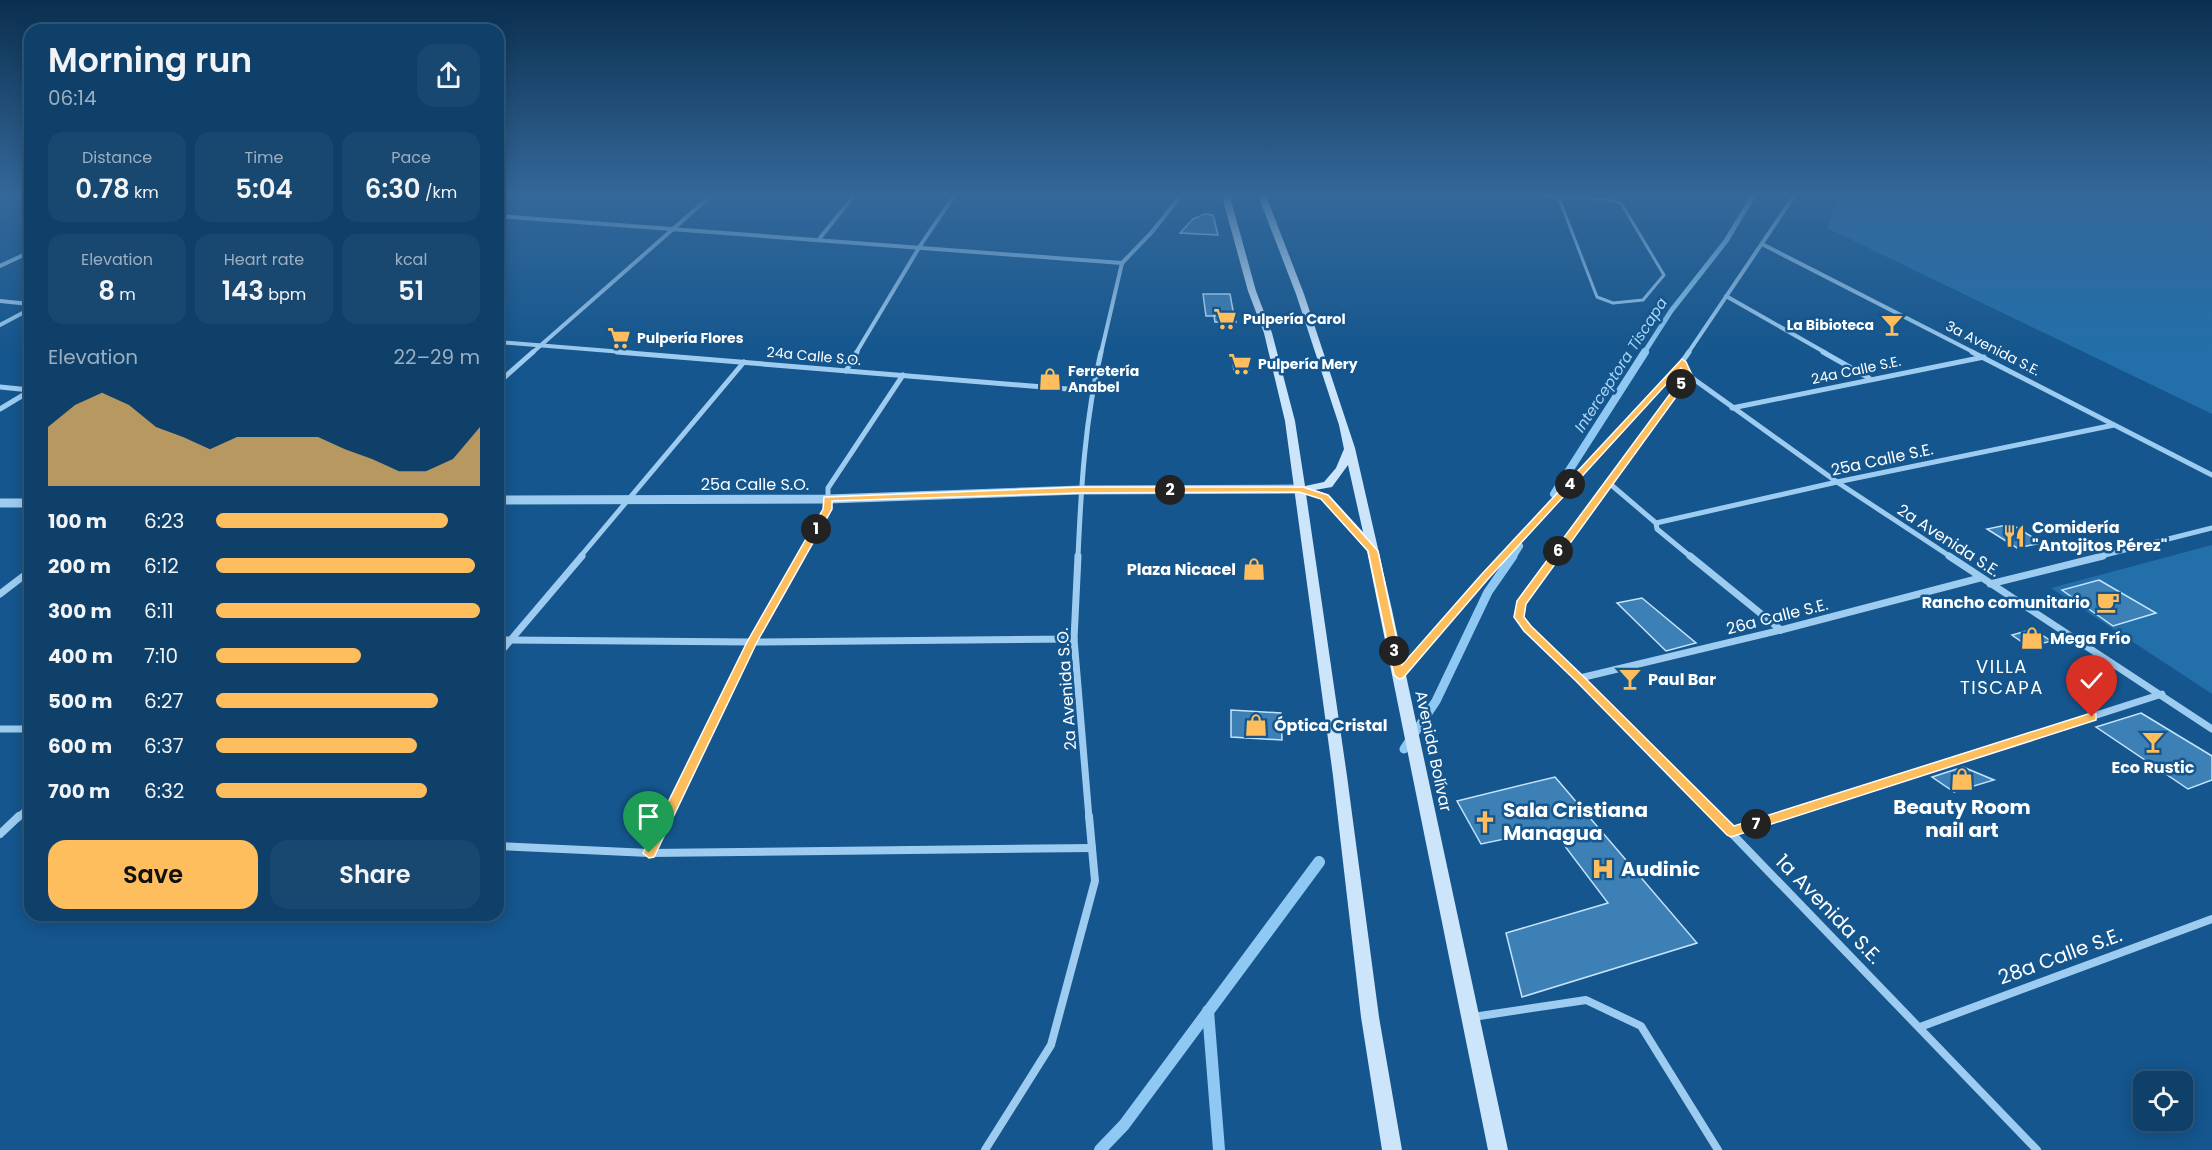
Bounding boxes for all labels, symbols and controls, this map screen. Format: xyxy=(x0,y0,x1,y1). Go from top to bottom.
text: Morning run xyxy=(48,37,252,84)
button: share xyxy=(417,44,480,107)
text: 06:14 xyxy=(48,84,97,112)
text: Distance xyxy=(82,146,152,169)
text: Time xyxy=(245,146,284,169)
text: Pace xyxy=(391,146,431,169)
text: 0.78 xyxy=(75,171,130,207)
text: 5:04 xyxy=(235,171,293,207)
text: 6:30 xyxy=(365,171,421,207)
text: km xyxy=(130,181,159,204)
text: /km xyxy=(421,181,457,204)
text: Elevation xyxy=(81,248,153,271)
text: Heart rate xyxy=(224,248,304,271)
text: kcal xyxy=(395,248,427,271)
text: 8 xyxy=(98,273,115,309)
text: 143 xyxy=(222,273,264,309)
text: 51 xyxy=(398,273,424,309)
text: m xyxy=(115,283,136,306)
text: bpm xyxy=(264,283,306,306)
water label: Interceptora Tiscapa xyxy=(1569,293,1672,436)
supermarket icon: Pulpería Carol xyxy=(1212,306,1238,332)
place label: Pulpería Carol xyxy=(1243,309,1346,329)
bar icon: La Bibioteca xyxy=(1879,312,1905,338)
place label: La Bibioteca xyxy=(1787,315,1874,335)
street label: 3a Avenida S.E. xyxy=(1942,316,2044,380)
supermarket icon: Pulpería Flores xyxy=(606,325,632,351)
place label: Pulpería Flores xyxy=(637,328,744,348)
street label: 24a Calle S.O. xyxy=(766,342,862,370)
text: Elevation xyxy=(48,343,138,371)
text: 22–29 m xyxy=(393,343,480,371)
supermarket icon: Pulpería Mery xyxy=(1227,351,1253,377)
street label: 24a Calle S.E. xyxy=(1809,351,1903,389)
place label: Pulpería Mery xyxy=(1258,354,1358,374)
place label: Ferretería Anabel xyxy=(1068,361,1139,397)
shop icon: Ferretería Anabel xyxy=(1037,366,1063,392)
pin: 5 xyxy=(1666,369,1696,399)
text: 5 xyxy=(1676,372,1686,395)
street label: 25a Calle S.E. xyxy=(1829,437,1935,482)
pin: 4 xyxy=(1555,469,1585,499)
text: 4 xyxy=(1565,472,1575,495)
street label: 25a Calle S.O. xyxy=(701,473,809,496)
pin: 2 xyxy=(1155,475,1185,505)
text: 2 xyxy=(1165,478,1175,501)
street label: 2a Avenida S.E. xyxy=(1893,499,2005,582)
text: 100 m xyxy=(48,507,107,535)
text: 6:23 xyxy=(144,507,184,535)
pin: 1 xyxy=(801,514,831,544)
place label: Comidería "Antojitos Pérez" xyxy=(2032,516,2167,557)
text: 1 xyxy=(813,517,819,540)
restaurant icon: Comidería "Antojitos Pérez" xyxy=(2001,523,2027,549)
pin: 6 xyxy=(1543,536,1573,566)
text: 6 xyxy=(1553,539,1563,562)
text: 200 m xyxy=(48,552,111,580)
text: 6:12 xyxy=(144,552,179,580)
shop icon: Plaza Nicacel xyxy=(1241,556,1267,582)
place label: Plaza Nicacel xyxy=(1127,558,1236,581)
cafe icon: Rancho comunitario xyxy=(2095,589,2121,615)
place label: Rancho comunitario xyxy=(1922,591,2090,614)
street label: 26a Calle S.E. xyxy=(1724,593,1830,640)
text: 300 m xyxy=(48,597,112,625)
text: 6:11 xyxy=(144,597,174,625)
shop icon: Mega Frío xyxy=(2019,625,2045,651)
street label: 2a Avenida S.O. xyxy=(1051,627,1082,751)
place label: Mega Frío xyxy=(2050,627,2131,650)
pin: 3 xyxy=(1379,636,1409,666)
text: 3 xyxy=(1389,639,1399,662)
text: 400 m xyxy=(48,642,113,670)
text: 7:10 xyxy=(144,642,178,670)
district label: VILLA TISCAPA xyxy=(1960,654,2044,700)
pin xyxy=(2066,655,2117,717)
icon: check xyxy=(2075,664,2108,697)
bar icon: Paul Bar xyxy=(1617,666,1643,692)
place label: Paul Bar xyxy=(1648,668,1716,691)
text: 500 m xyxy=(48,687,113,715)
text: 6:27 xyxy=(144,687,183,715)
street label: Avenida Bolívar xyxy=(1409,688,1458,814)
shop icon: Óptica Cristal xyxy=(1243,712,1269,738)
place label: Óptica Cristal xyxy=(1274,714,1387,737)
bar icon: Eco Rustic xyxy=(2140,729,2166,755)
text: 600 m xyxy=(48,732,112,760)
text: 6:37 xyxy=(144,732,184,760)
place label: Eco Rustic xyxy=(2112,756,2195,779)
shop icon: Beauty Room nail art xyxy=(1949,766,1975,792)
text: 700 m xyxy=(48,777,110,805)
text: 6:32 xyxy=(144,777,184,805)
pin xyxy=(623,791,674,853)
place label: Beauty Room nail art xyxy=(1893,793,2031,844)
place label: Sala Cristiana Managua xyxy=(1503,796,1648,847)
icon: arrive xyxy=(632,800,665,833)
church icon: Sala Cristiana Managua xyxy=(1472,809,1498,835)
pin: 7 xyxy=(1741,809,1771,839)
text: 7 xyxy=(1752,812,1760,835)
button: Save xyxy=(48,840,258,909)
button: Share xyxy=(270,840,480,909)
street label: 1a Avenida S.E. xyxy=(1769,848,1889,970)
place label: Audinic xyxy=(1621,855,1700,883)
hospital icon: Audinic xyxy=(1590,856,1616,882)
street label: 28a Calle S.E. xyxy=(1994,921,2126,991)
map controls xyxy=(2133,1071,2193,1131)
button: locate xyxy=(2133,1071,2193,1131)

